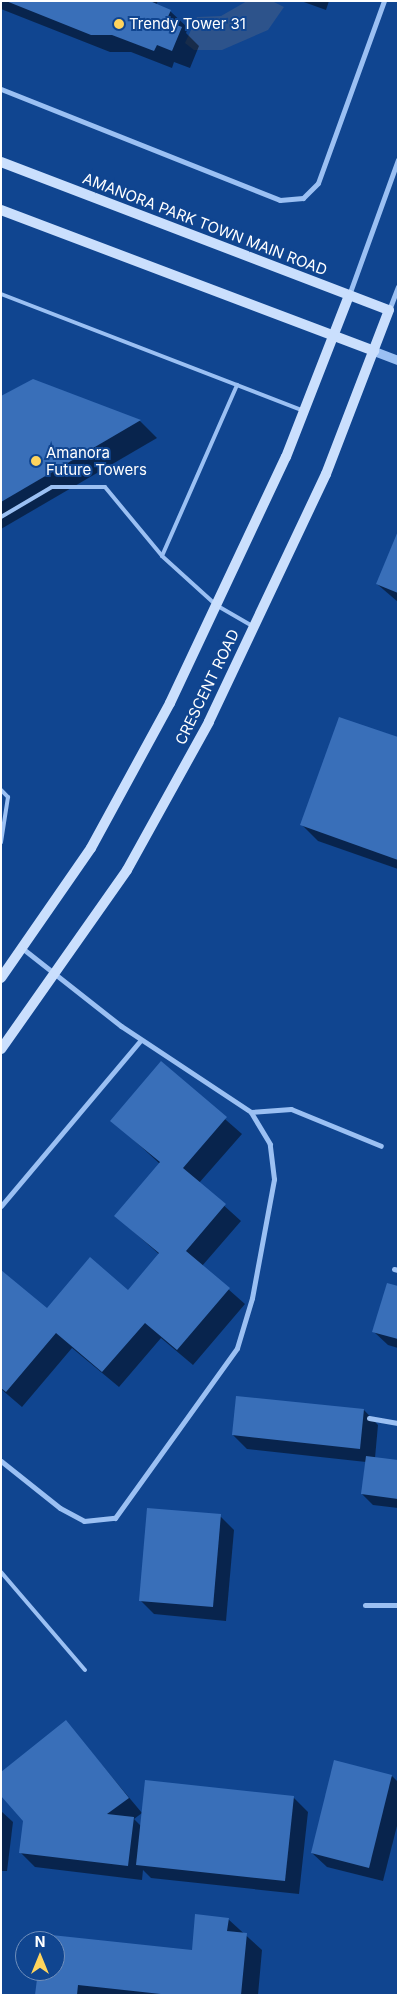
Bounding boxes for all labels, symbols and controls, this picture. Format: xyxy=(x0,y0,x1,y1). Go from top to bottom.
place label: Trendy Tower 31 xyxy=(129,15,246,33)
marker: Trendy Tower 31 xyxy=(113,18,125,30)
street label: AMANORA PARK TOWN MAIN ROAD xyxy=(80,169,330,279)
place label: Amanora Future Towers xyxy=(46,443,147,478)
marker: Amanora Future Towers xyxy=(30,455,42,467)
street label: CRESCENT ROAD xyxy=(171,626,243,748)
north arrow xyxy=(15,1931,65,1981)
text: N xyxy=(35,1933,45,1950)

